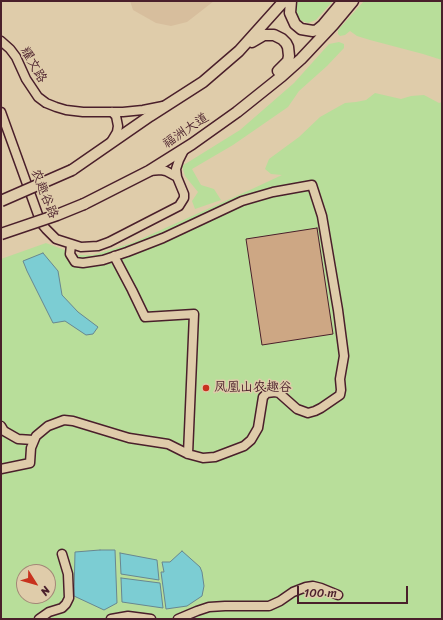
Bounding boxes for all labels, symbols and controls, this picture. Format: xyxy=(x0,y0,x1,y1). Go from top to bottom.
street label: 耀文路 xyxy=(16,44,50,86)
street label: 福洲大道 xyxy=(160,110,212,152)
street label: 农趣谷路 xyxy=(27,167,61,221)
place label: 凤凰山农趣谷 xyxy=(214,380,292,396)
marker: 凤凰山农趣谷 xyxy=(201,383,211,393)
north arrow xyxy=(16,564,56,604)
scale bar xyxy=(299,578,410,604)
text: N xyxy=(35,582,55,600)
text: 100 m xyxy=(304,582,337,604)

